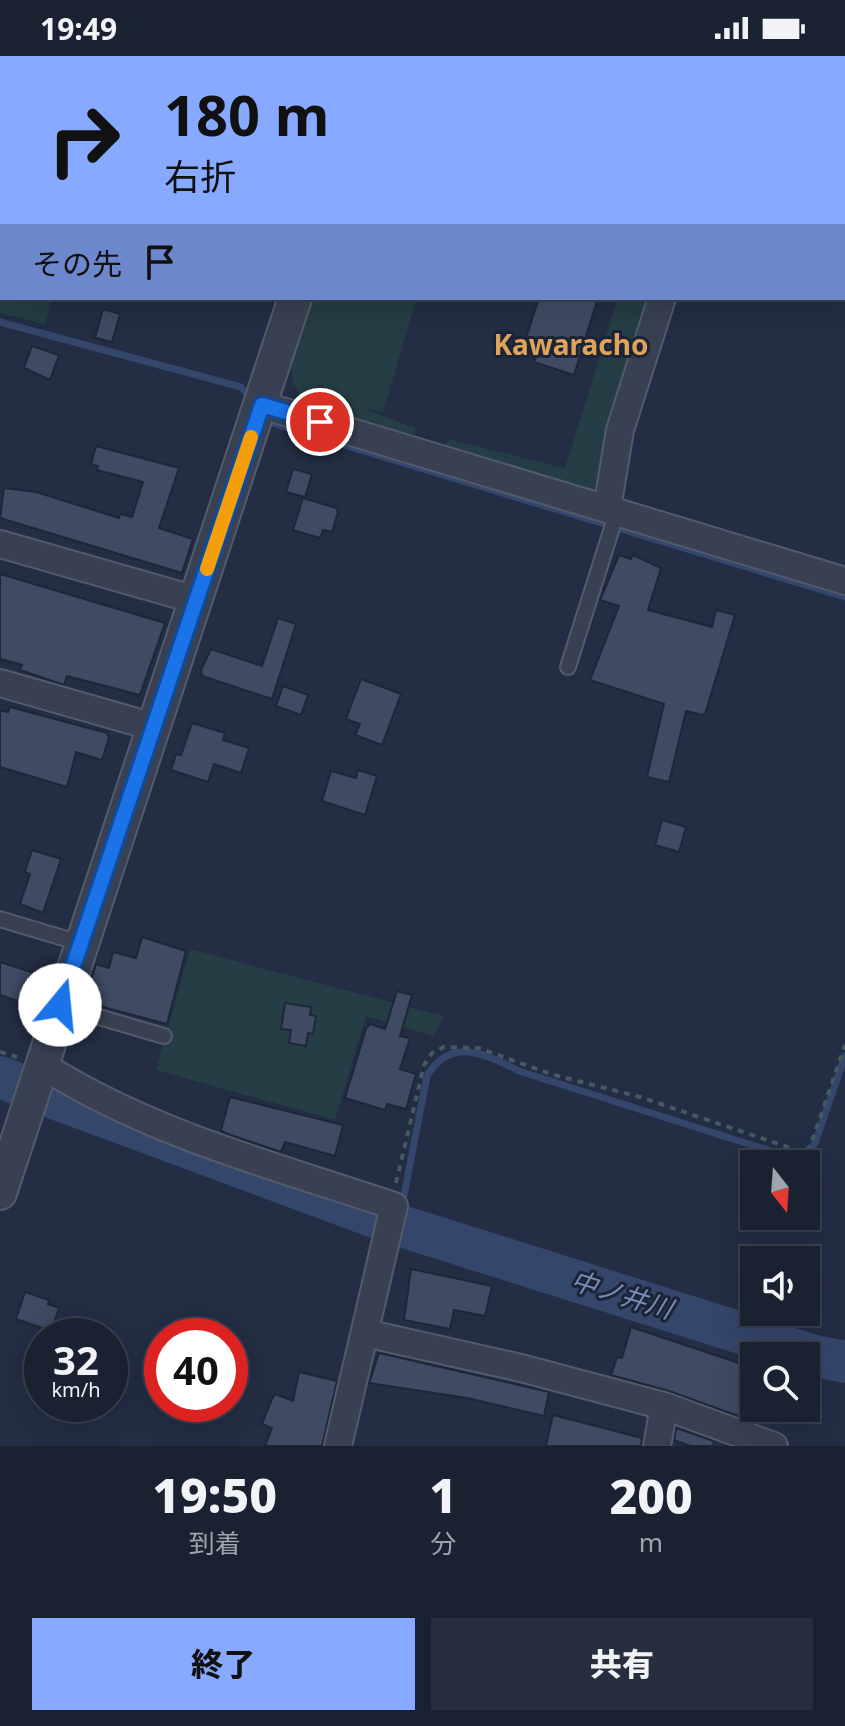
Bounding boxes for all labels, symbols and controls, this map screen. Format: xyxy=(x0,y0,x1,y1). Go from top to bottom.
text: 19:49 xyxy=(40,8,117,49)
text: 180 m xyxy=(164,76,329,152)
icon: right xyxy=(32,88,136,192)
text: 右折 xyxy=(164,152,236,201)
icon: arrive xyxy=(138,240,182,284)
text: その先 xyxy=(32,243,122,284)
district label: Kawaracho xyxy=(494,325,648,363)
pin xyxy=(286,388,354,456)
icon: arrive xyxy=(298,400,342,444)
position arrow xyxy=(18,963,102,1047)
north arrow xyxy=(740,1150,820,1230)
map controls xyxy=(740,1150,820,1422)
button: sound xyxy=(740,1246,820,1326)
water label: 中ノ井川 xyxy=(567,1262,680,1327)
speed limit sign: 40 xyxy=(144,1318,248,1422)
text: 32 xyxy=(53,1332,99,1387)
button: search xyxy=(740,1342,820,1422)
text: km/h xyxy=(51,1376,101,1403)
text: 19:50 xyxy=(152,1462,277,1527)
text: 1 xyxy=(429,1462,457,1527)
text: 200 xyxy=(609,1463,693,1528)
text: m xyxy=(639,1524,663,1560)
text: 到着 xyxy=(189,1525,241,1561)
text: 分 xyxy=(430,1525,456,1561)
button: 終了 xyxy=(32,1618,415,1710)
button: 共有 xyxy=(431,1618,813,1710)

